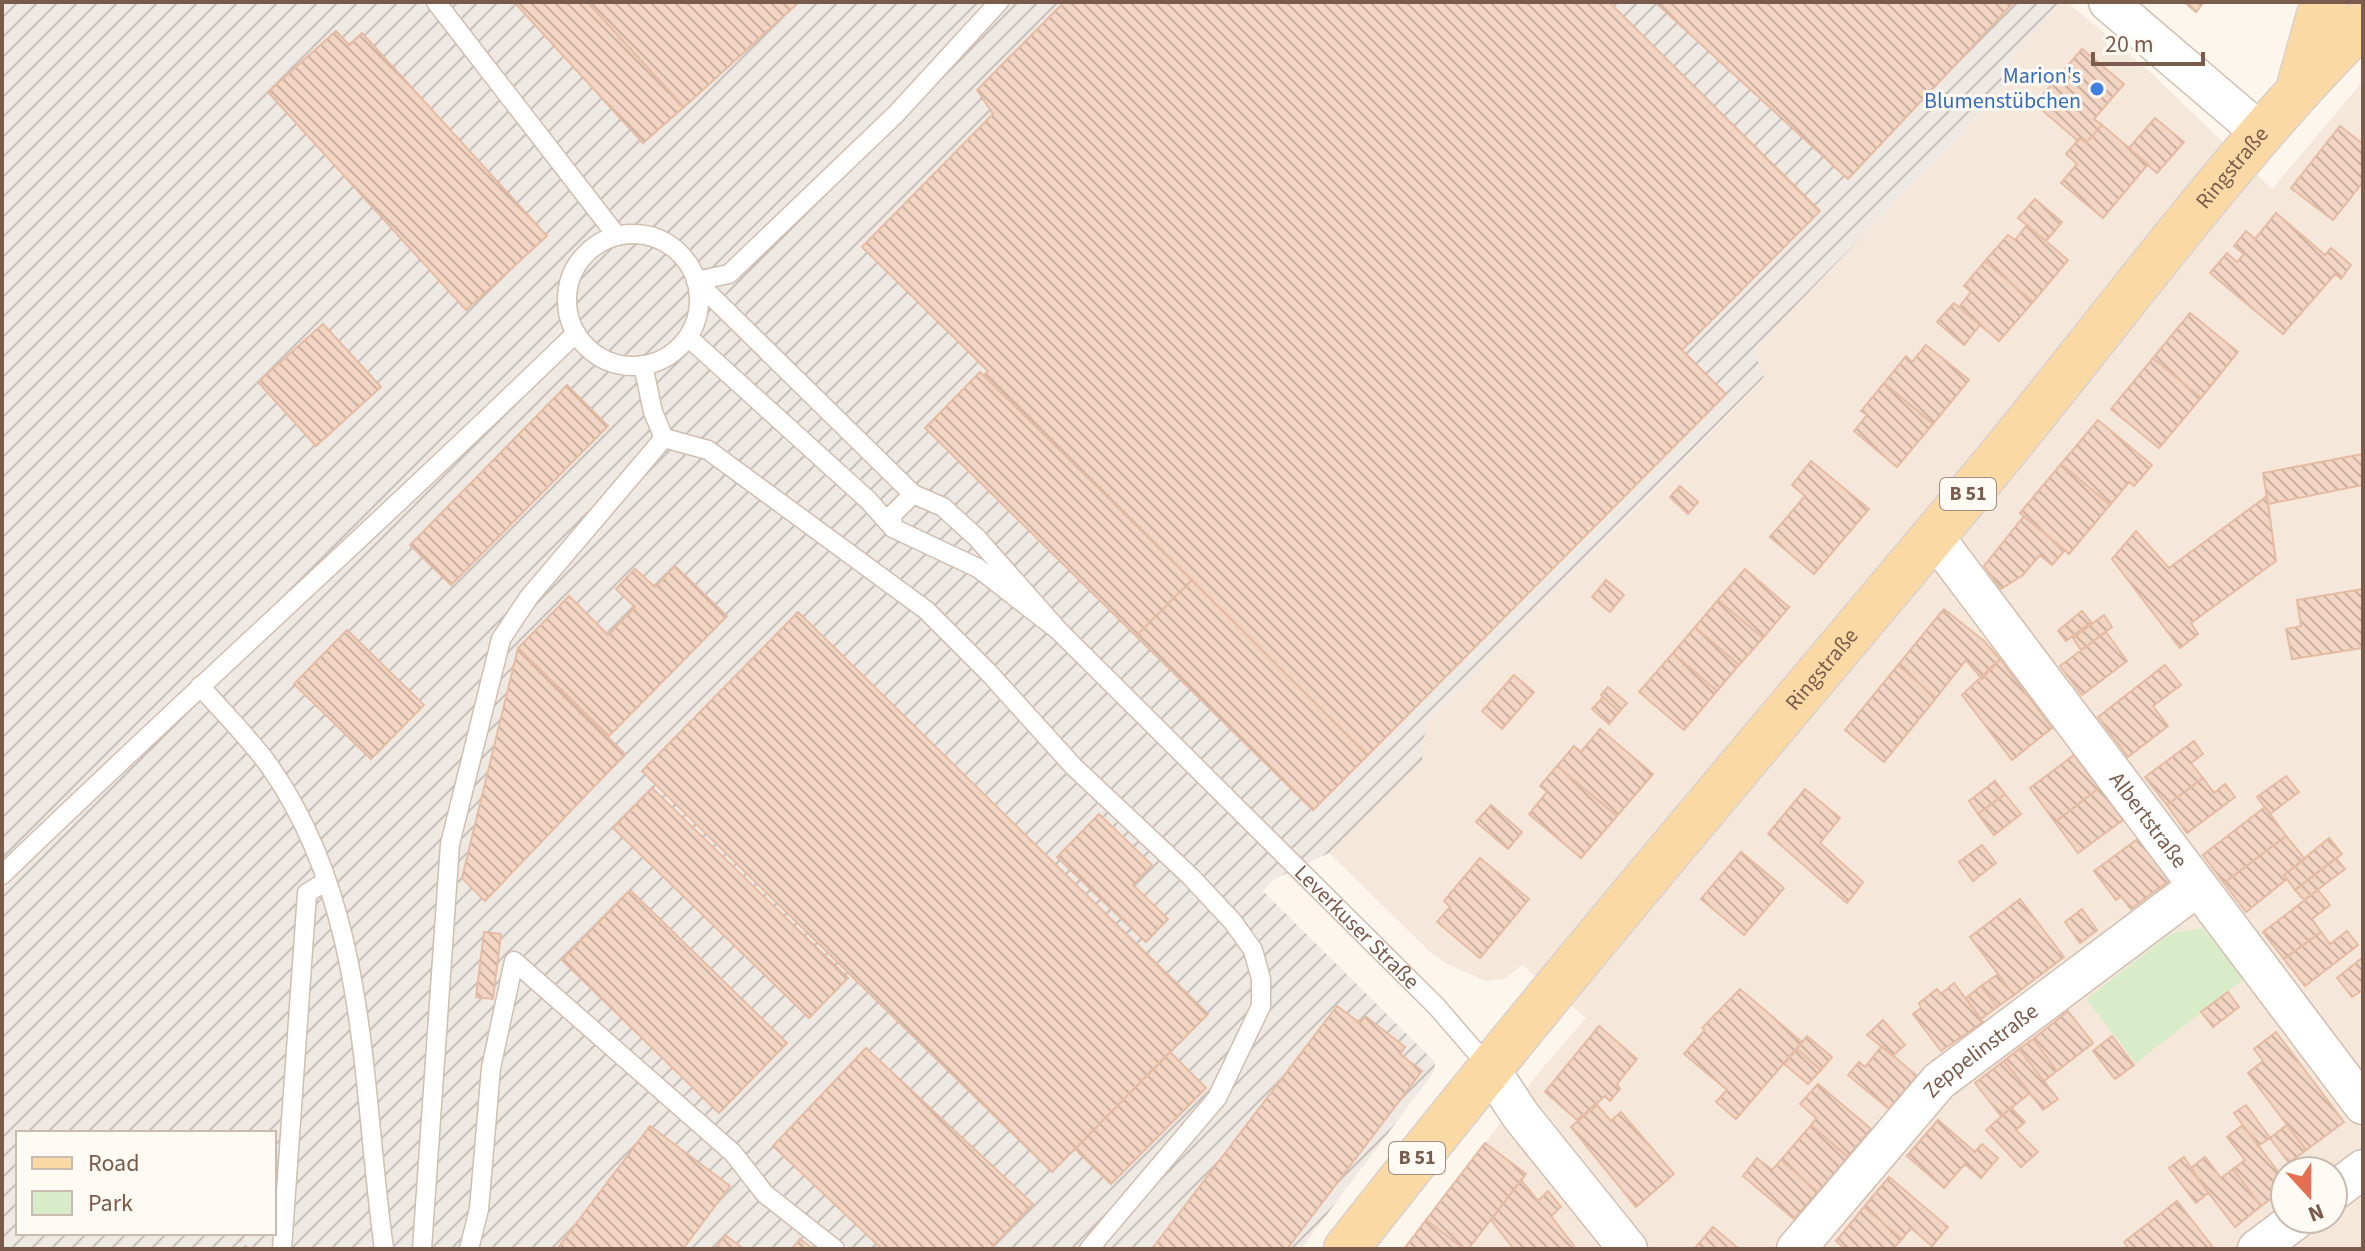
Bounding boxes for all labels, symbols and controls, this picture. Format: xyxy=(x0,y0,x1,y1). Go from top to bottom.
scale bar xyxy=(2093,16,2203,66)
text: 20 m xyxy=(2105,27,2154,62)
place label: Marion's Blumenstübchen xyxy=(1924,60,2081,117)
marker: Marion's Blumenstübchen xyxy=(2088,80,2106,98)
street label: Ringstraße xyxy=(2188,119,2276,216)
road number: B 51 xyxy=(1940,478,1996,510)
street label: Ringstraße xyxy=(1778,621,1866,717)
street label: Albertstraße xyxy=(2101,765,2195,875)
street label: Leverkuser Straße xyxy=(1287,858,1427,997)
street label: Zeppelinstraße xyxy=(1915,996,2045,1105)
legend xyxy=(16,1131,276,1235)
road number: B 51 xyxy=(1389,1142,1445,1174)
text: Road xyxy=(88,1146,140,1181)
north arrow xyxy=(2269,1155,2349,1235)
text: Park xyxy=(88,1186,133,1221)
text: N xyxy=(2303,1195,2328,1230)

